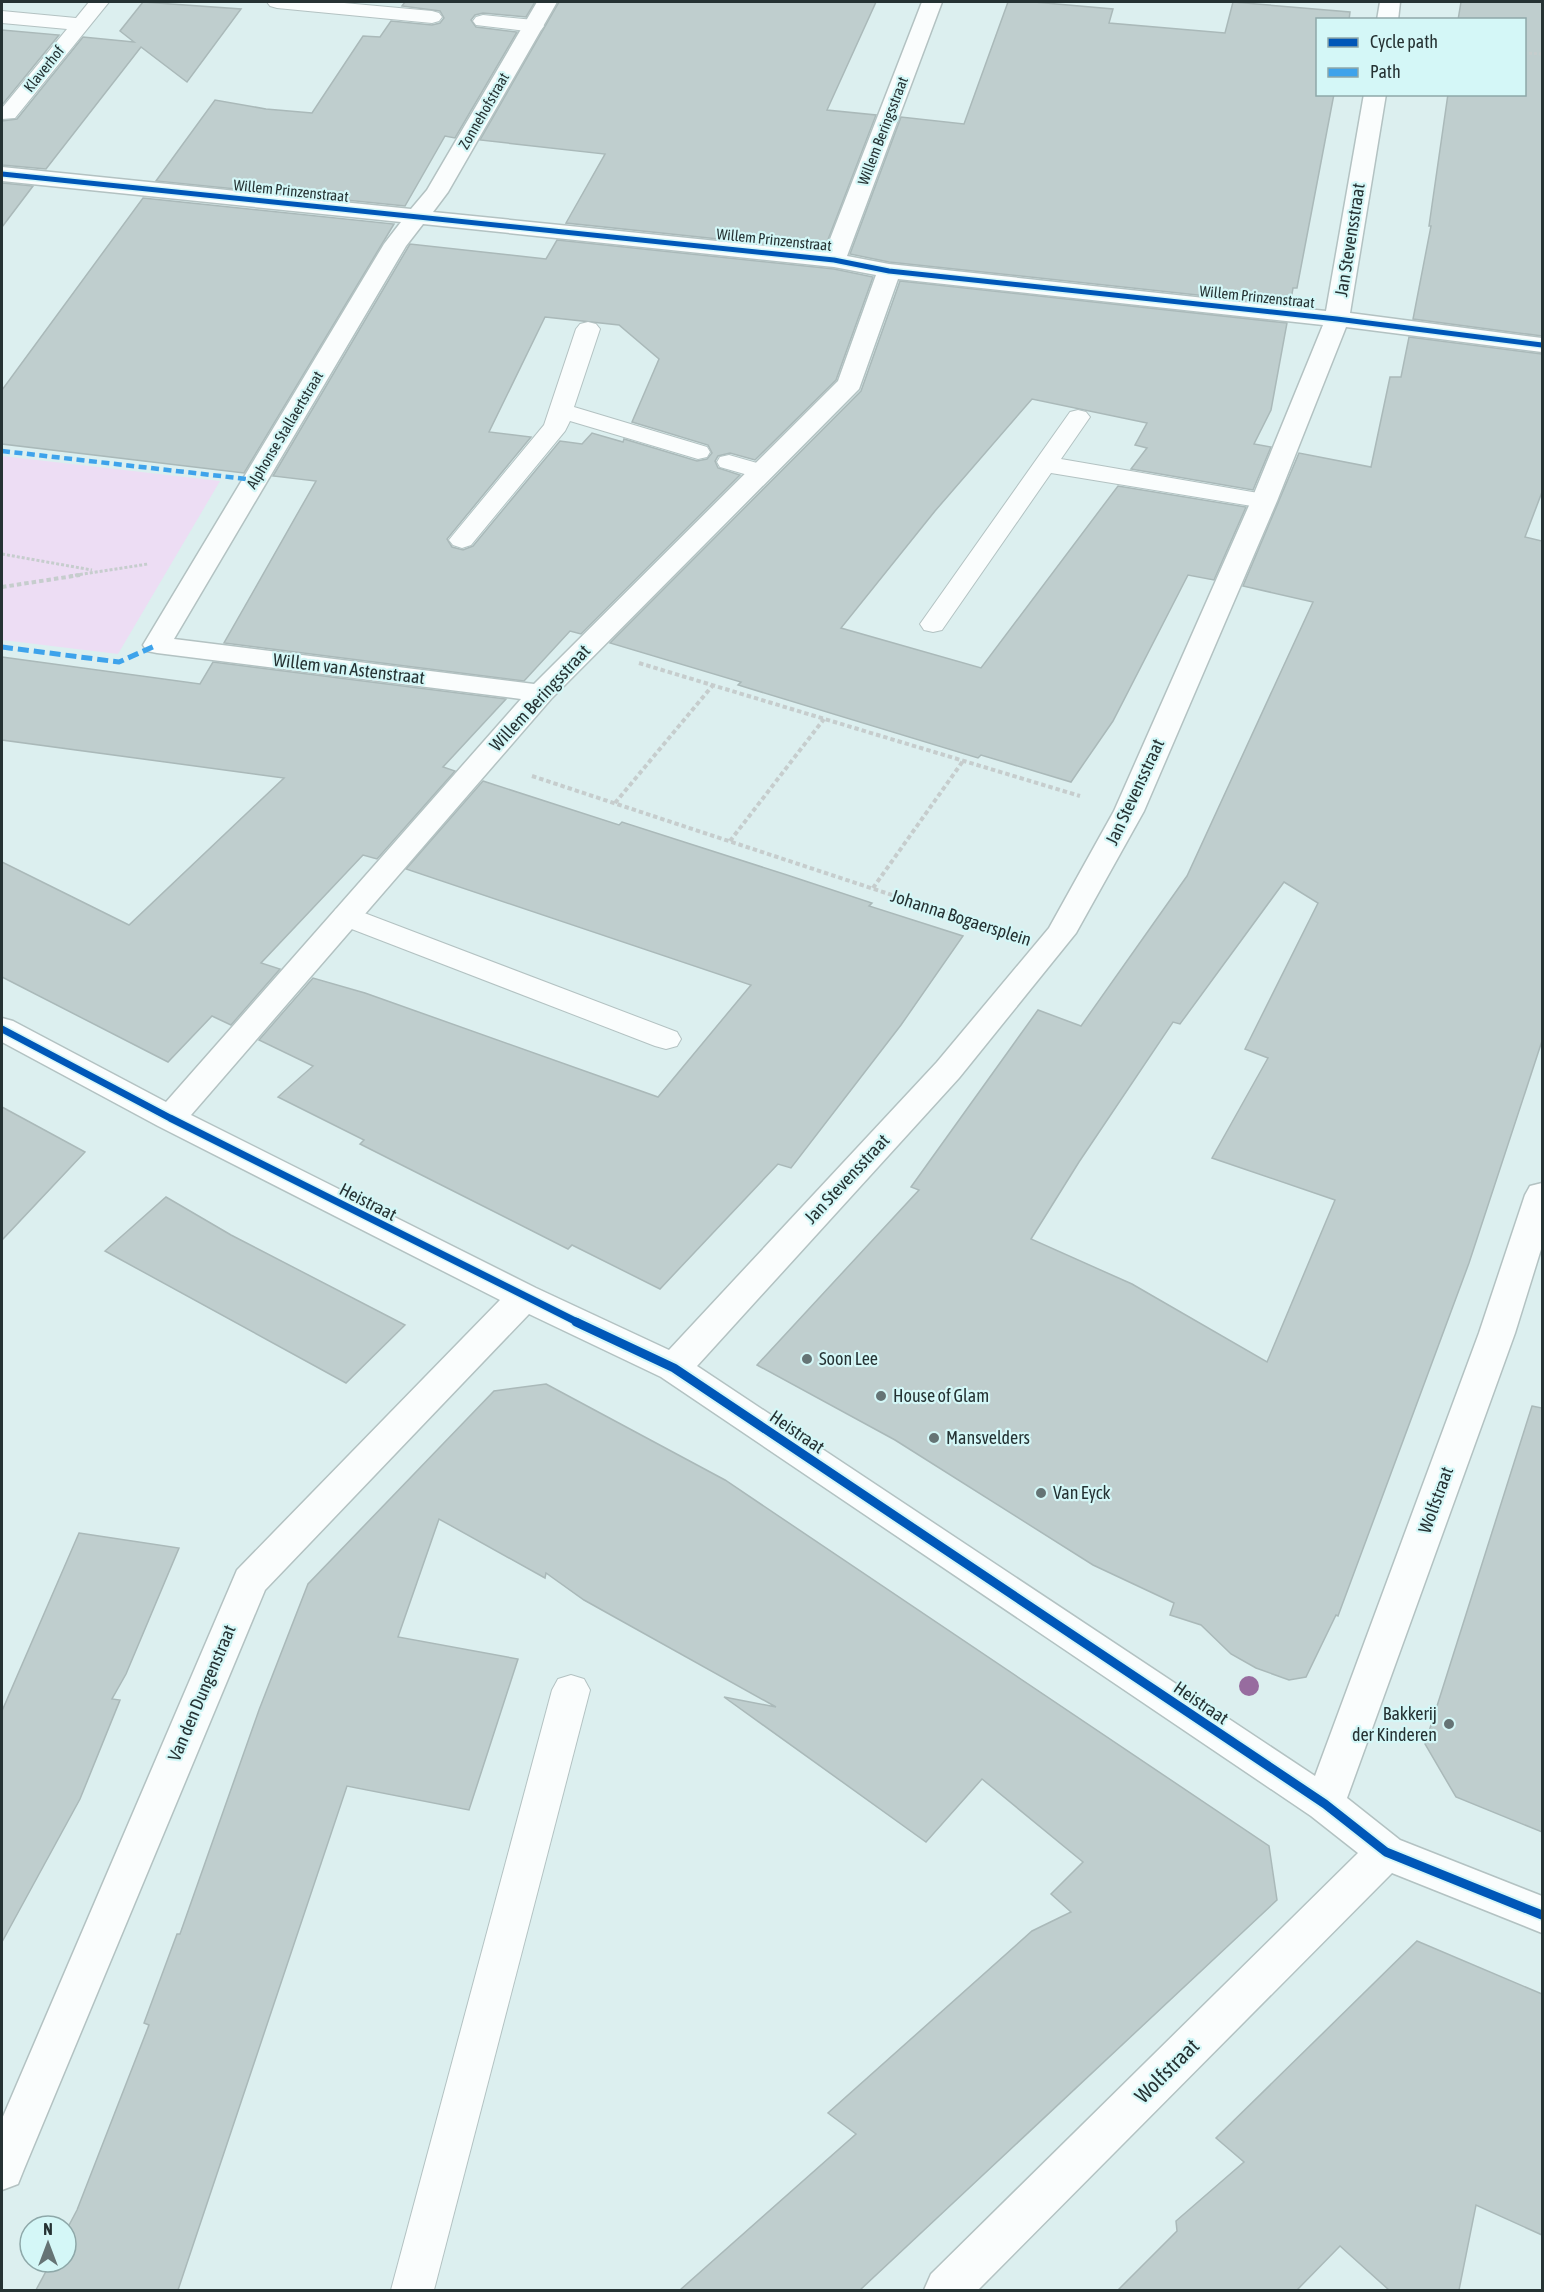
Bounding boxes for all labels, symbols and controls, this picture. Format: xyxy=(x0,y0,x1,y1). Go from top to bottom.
legend xyxy=(1316,18,1526,96)
text: Cycle path xyxy=(1370,31,1438,52)
street label: Klaverhof xyxy=(20,42,67,95)
text: Path xyxy=(1370,61,1401,82)
street label: Zonnehofstraat xyxy=(455,69,512,152)
street label: Willem Beringsstraat xyxy=(854,74,911,187)
street label: Willem Prinzenstraat xyxy=(233,176,349,205)
street label: Jan Stevensstraat xyxy=(1330,182,1369,298)
street label: Willem Prinzenstraat xyxy=(716,225,832,254)
street label: Willem Prinzenstraat xyxy=(1199,282,1315,311)
street label: Alphonse Stallaertstraat xyxy=(243,368,326,492)
street label: Willem Beringsstraat xyxy=(485,640,594,755)
street label: Willem van Astenstraat xyxy=(272,649,426,688)
street label: Jan Stevensstraat xyxy=(1101,735,1168,848)
street label: Johanna Bogaersplein xyxy=(888,885,1034,950)
street label: Jan Stevensstraat xyxy=(800,1130,893,1228)
street label: Heistraat xyxy=(336,1178,400,1225)
place label: Soon Lee xyxy=(819,1348,878,1369)
marker: Soon Lee xyxy=(800,1352,814,1366)
place label: House of Glam xyxy=(893,1385,989,1406)
marker: House of Glam xyxy=(874,1389,888,1403)
street label: Heistraat xyxy=(766,1406,829,1457)
place label: Mansvelders xyxy=(946,1427,1030,1448)
marker: Mansvelders xyxy=(927,1431,941,1445)
street label: Wolfstraat xyxy=(1414,1464,1457,1536)
place label: Van Eyck xyxy=(1053,1482,1110,1503)
marker: Van Eyck xyxy=(1034,1486,1048,1500)
street label: Van den Dungenstraat xyxy=(163,1622,240,1764)
street label: Heistraat xyxy=(1170,1677,1233,1728)
place label: Bakkerij der Kinderen xyxy=(1352,1703,1437,1745)
marker: Bakkerij der Kinderen xyxy=(1442,1717,1456,1731)
street label: Wolfstraat xyxy=(1129,2033,1203,2107)
north arrow xyxy=(18,2214,78,2274)
text: N xyxy=(43,2220,53,2238)

